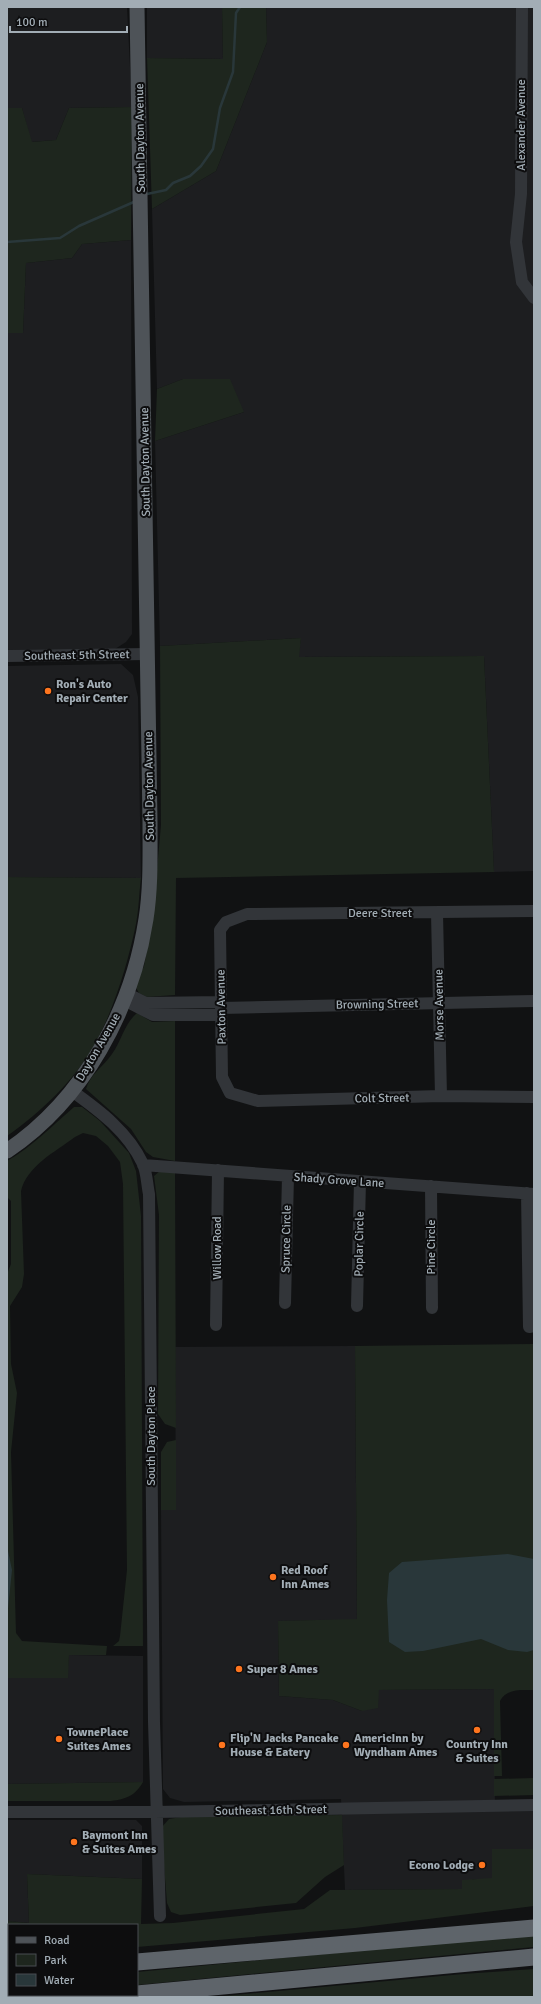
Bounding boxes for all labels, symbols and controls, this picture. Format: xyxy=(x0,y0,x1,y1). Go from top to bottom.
scale bar xyxy=(10,8,127,34)
text: 100 m xyxy=(16,15,48,30)
street label: Alexander Avenue xyxy=(514,79,529,171)
street label: South Dayton Avenue xyxy=(132,83,149,193)
street label: South Dayton Avenue xyxy=(137,407,154,517)
street label: Southeast 5th Street xyxy=(24,647,130,664)
place label: Ron's Auto Repair Center xyxy=(56,677,128,706)
marker: Ron's Auto Repair Center xyxy=(43,686,53,696)
street label: South Dayton Avenue xyxy=(141,731,158,841)
street label: Deere Street xyxy=(348,906,412,921)
street label: Paxton Avenue xyxy=(213,969,230,1045)
street label: Morse Avenue xyxy=(431,969,448,1041)
street label: Browning Street xyxy=(336,996,418,1013)
street label: Dayton Avenue xyxy=(73,1010,124,1084)
street label: Colt Street xyxy=(354,1091,410,1106)
street label: Shady Grove Lane xyxy=(293,1170,385,1191)
street label: Spruce Circle xyxy=(278,1205,295,1273)
street label: Poplar Circle xyxy=(351,1211,368,1277)
street label: Willow Road xyxy=(210,1216,225,1280)
street label: Pine Circle xyxy=(424,1219,439,1275)
street label: South Dayton Place xyxy=(144,1386,159,1486)
place label: Red Roof Inn Ames xyxy=(281,1563,330,1592)
marker: Red Roof Inn Ames xyxy=(268,1572,278,1582)
place label: Super 8 Ames xyxy=(247,1662,319,1677)
marker: Super 8 Ames xyxy=(234,1664,244,1674)
place label: TownePlace Suites Ames xyxy=(67,1725,131,1754)
marker: Country Inn & Suites xyxy=(472,1725,482,1735)
place label: Flip'N Jacks Pancake House & Eatery xyxy=(230,1731,339,1760)
place label: AmericInn by Wyndham Ames xyxy=(354,1731,438,1760)
marker: TownePlace Suites Ames xyxy=(54,1734,64,1744)
place label: Country Inn & Suites xyxy=(446,1737,508,1766)
marker: Flip'N Jacks Pancake House & Eatery xyxy=(217,1740,227,1750)
marker: AmericInn by Wyndham Ames xyxy=(341,1740,351,1750)
street label: Southeast 16th Street xyxy=(215,1802,327,1819)
place label: Baymont Inn & Suites Ames xyxy=(82,1828,157,1857)
marker: Baymont Inn & Suites Ames xyxy=(69,1837,79,1847)
place label: Econo Lodge xyxy=(409,1858,474,1873)
marker: Econo Lodge xyxy=(477,1860,487,1870)
legend xyxy=(8,1924,138,1996)
text: Road xyxy=(44,1933,70,1948)
text: Park xyxy=(44,1953,67,1968)
text: Water xyxy=(44,1973,75,1988)

